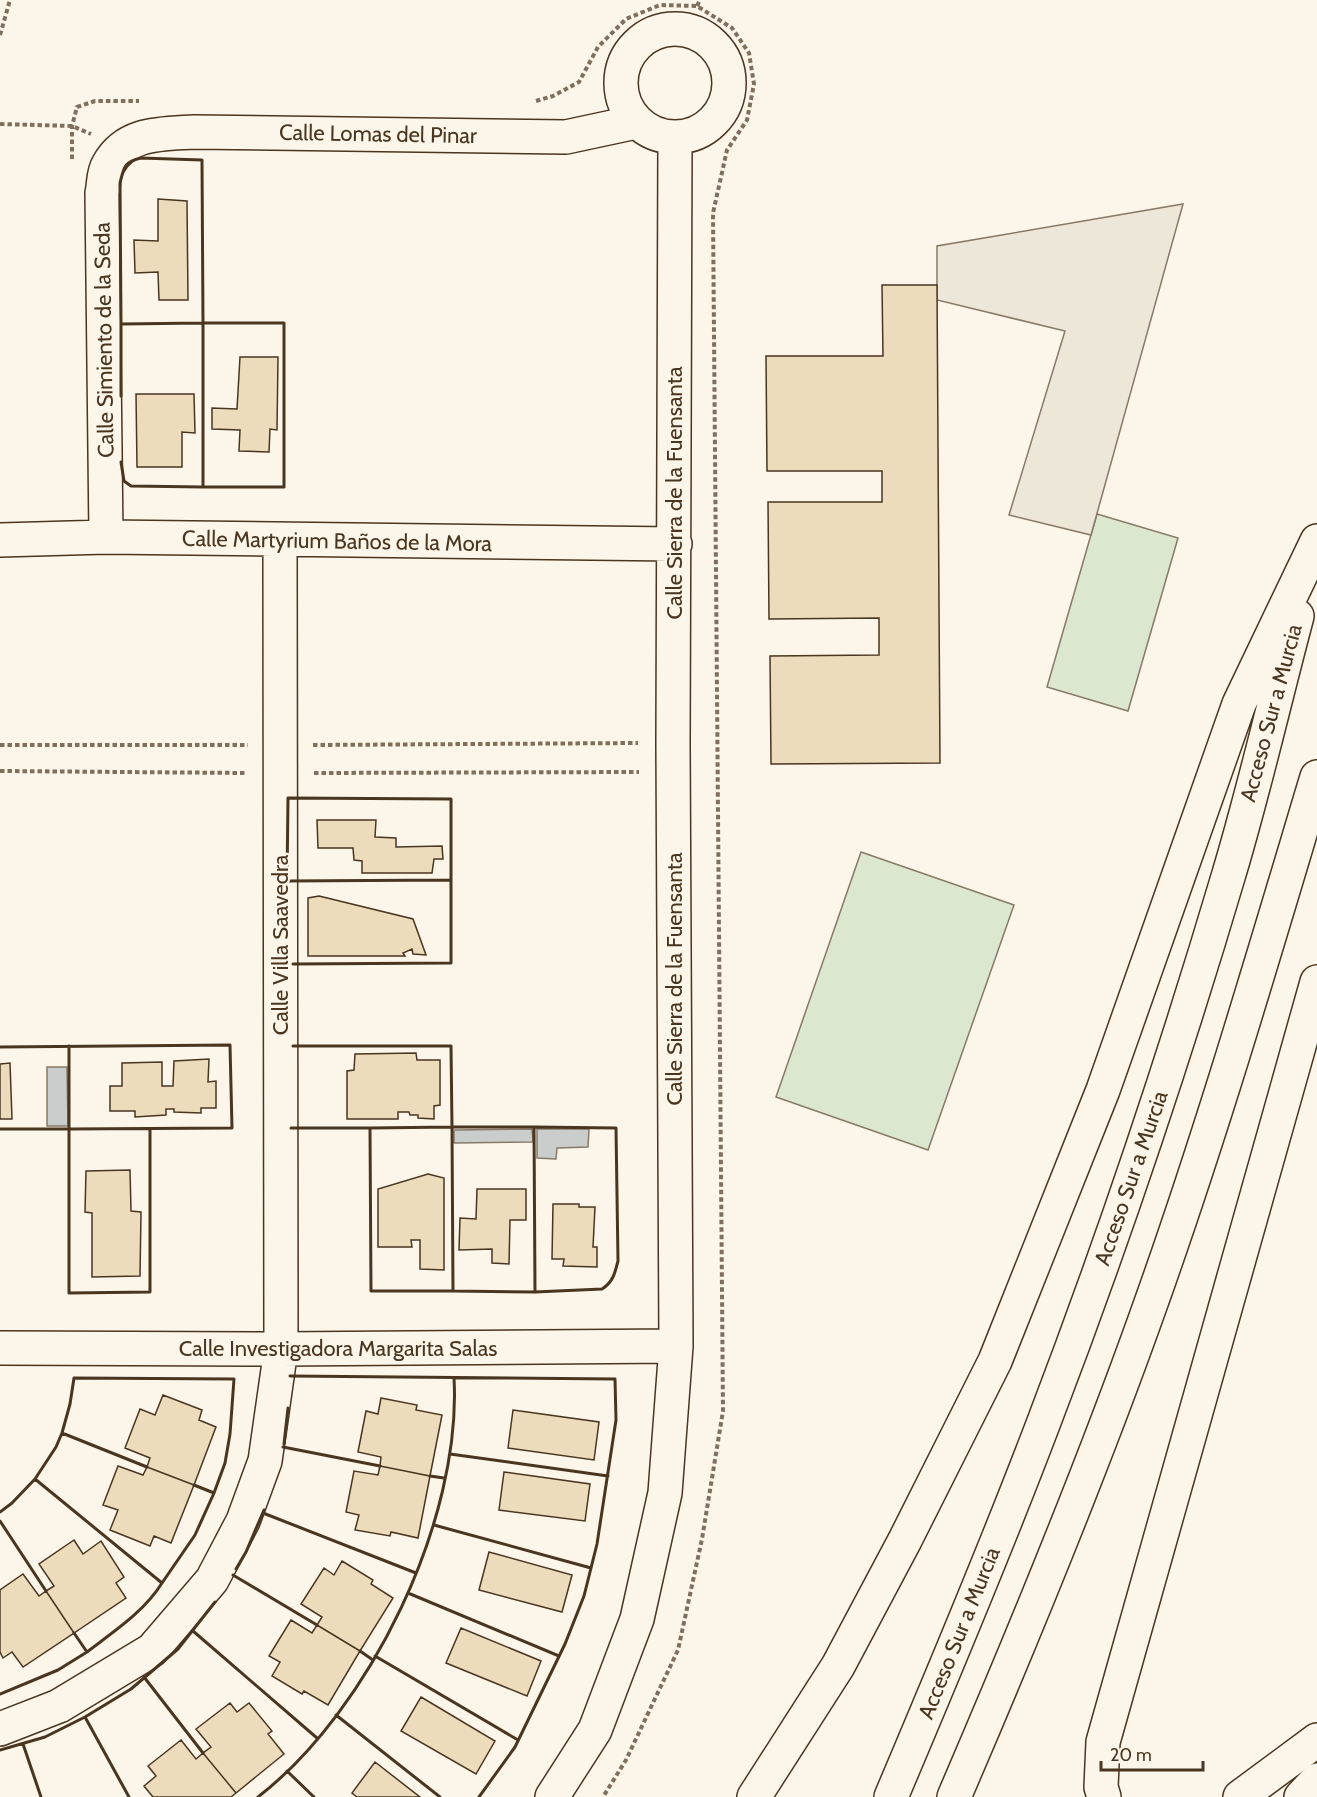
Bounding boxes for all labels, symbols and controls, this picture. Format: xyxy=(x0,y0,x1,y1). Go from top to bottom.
street label: Calle Lomas del Pinar xyxy=(279,119,477,149)
street label: Calle Simiento de la Seda xyxy=(88,221,120,458)
street label: Calle Sierra de la Fuensanta xyxy=(661,366,688,620)
street label: Calle Martyrium Baños de la Mora xyxy=(182,525,493,557)
street label: Acceso Sur a Murcia xyxy=(1234,621,1308,805)
street label: Calle Sierra de la Fuensanta xyxy=(661,852,688,1106)
street label: Calle Villa Saavedra xyxy=(267,854,294,1035)
street label: Acceso Sur a Murcia xyxy=(1088,1087,1174,1269)
street label: Calle Investigadora Margarita Salas xyxy=(179,1335,497,1362)
street label: Acceso Sur a Murcia xyxy=(912,1543,1006,1723)
scale bar xyxy=(1101,1734,1203,1772)
text: 20 m xyxy=(1110,1744,1152,1766)

